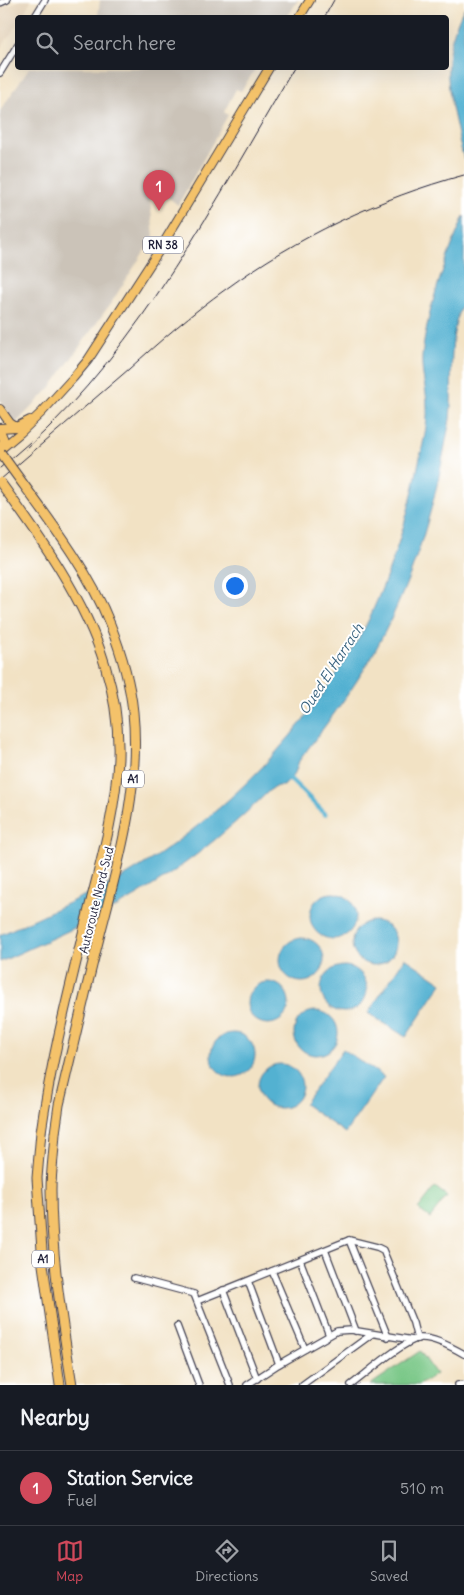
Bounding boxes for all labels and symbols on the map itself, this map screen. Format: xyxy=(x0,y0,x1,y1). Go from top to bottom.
pin: 1 xyxy=(143,170,175,211)
road number: RN 38 xyxy=(143,236,183,254)
your location xyxy=(222,573,248,599)
water label: Oued El Harrach xyxy=(295,619,368,718)
road number: A1 xyxy=(122,771,144,788)
street label: Autoroute Nord-Sud xyxy=(75,845,117,955)
road number: A1 xyxy=(32,1250,54,1268)

